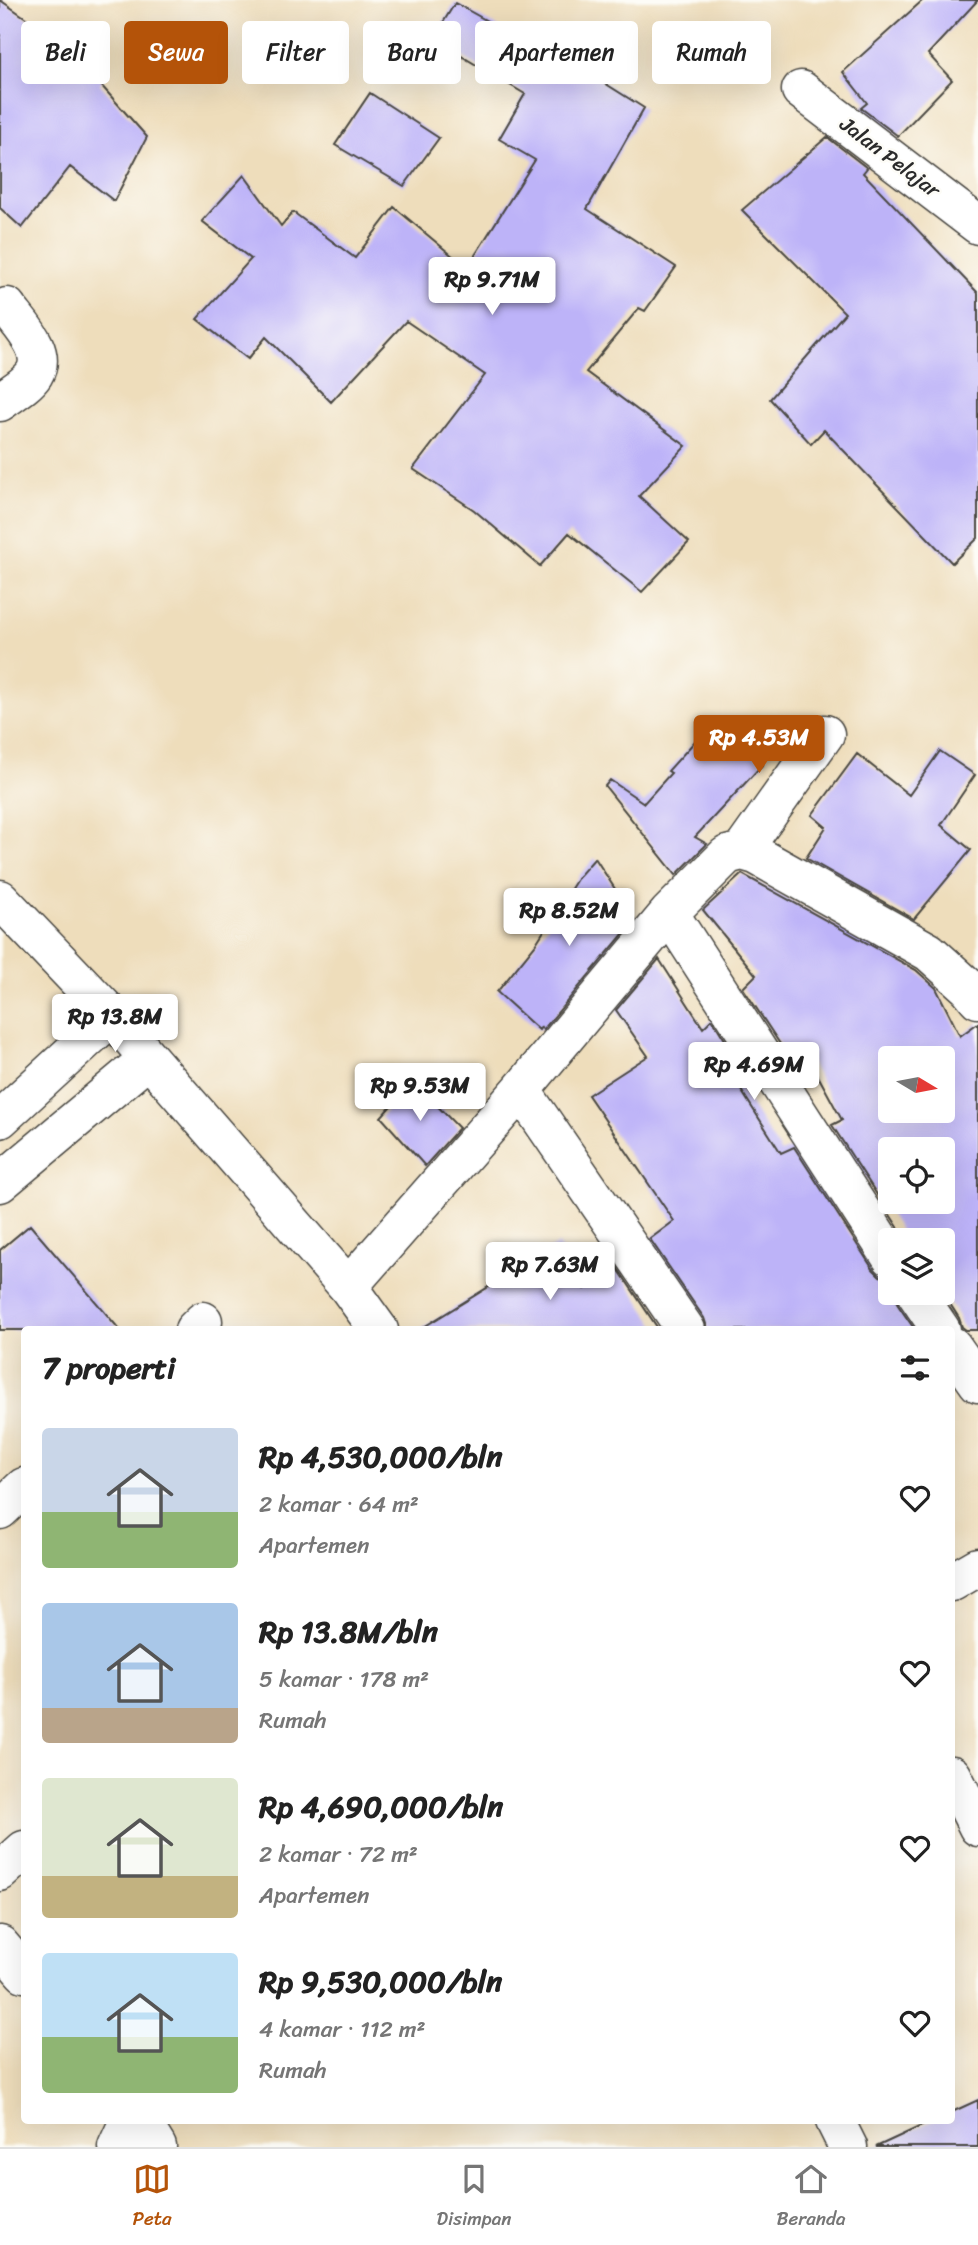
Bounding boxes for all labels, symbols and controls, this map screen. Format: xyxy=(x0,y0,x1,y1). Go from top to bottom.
chip: Beli xyxy=(21,21,110,84)
chip: Sewa xyxy=(124,21,228,84)
chip: Filter xyxy=(242,21,349,84)
chip: Baru xyxy=(363,21,461,84)
chip: Apartemen xyxy=(475,21,638,84)
chip: Rumah xyxy=(652,21,771,84)
street label: Jalan Pelajar xyxy=(830,106,950,209)
pin: Rp 9.71M xyxy=(420,258,564,317)
text: Rp 9.71M xyxy=(445,259,539,300)
pin: Rp 4.53M xyxy=(687,716,831,775)
text: Rp 4.53M xyxy=(710,717,808,758)
pin: Rp 8.52M xyxy=(497,888,641,948)
text: Rp 8.52M xyxy=(520,890,619,931)
pin: Rp 13.8M xyxy=(43,995,187,1054)
text: Rp 13.8M xyxy=(68,996,162,1037)
pin: Rp 4.69M xyxy=(682,1042,826,1102)
text: Rp 4.69M xyxy=(704,1044,804,1085)
north arrow xyxy=(878,1046,956,1124)
map controls xyxy=(878,1046,955,1305)
pin: Rp 9.53M xyxy=(348,1064,492,1123)
text: Rp 9.53M xyxy=(371,1065,469,1106)
button: locate xyxy=(878,1137,955,1214)
button: layers xyxy=(878,1228,955,1305)
pin: Rp 7.63M xyxy=(478,1242,622,1302)
text: Rp 7.63M xyxy=(502,1244,598,1285)
text: 7 properti xyxy=(42,1341,175,1395)
icon: filters xyxy=(896,1349,934,1387)
text: Rp 4,530,000/bln xyxy=(259,1430,503,1484)
icon: home xyxy=(98,1456,182,1540)
icon: heart xyxy=(896,1479,934,1517)
text: 2 kamar · 64 m² xyxy=(259,1484,419,1525)
text: Apartemen xyxy=(259,1525,369,1566)
text: Rp 13.8M/bln xyxy=(259,1605,438,1659)
icon: home xyxy=(98,1631,182,1715)
icon: heart xyxy=(896,1654,934,1692)
text: 5 kamar · 178 m² xyxy=(259,1659,429,1700)
text: Rumah xyxy=(259,1700,327,1741)
text: Rp 4,690,000/bln xyxy=(259,1780,503,1834)
icon: home xyxy=(98,1806,182,1890)
icon: heart xyxy=(896,1829,934,1867)
text: 2 kamar · 72 m² xyxy=(259,1834,418,1875)
text: Apartemen xyxy=(259,1875,369,1916)
text: Rp 9,530,000/bln xyxy=(259,1955,502,2009)
icon: home xyxy=(98,1981,182,2065)
icon: heart xyxy=(896,2004,934,2042)
text: 4 kamar · 112 m² xyxy=(259,2009,426,2050)
text: Rumah xyxy=(259,2050,327,2091)
tab: Peta xyxy=(132,2160,172,2235)
tab: Disimpan xyxy=(437,2160,512,2235)
tab: Beranda xyxy=(777,2160,845,2235)

